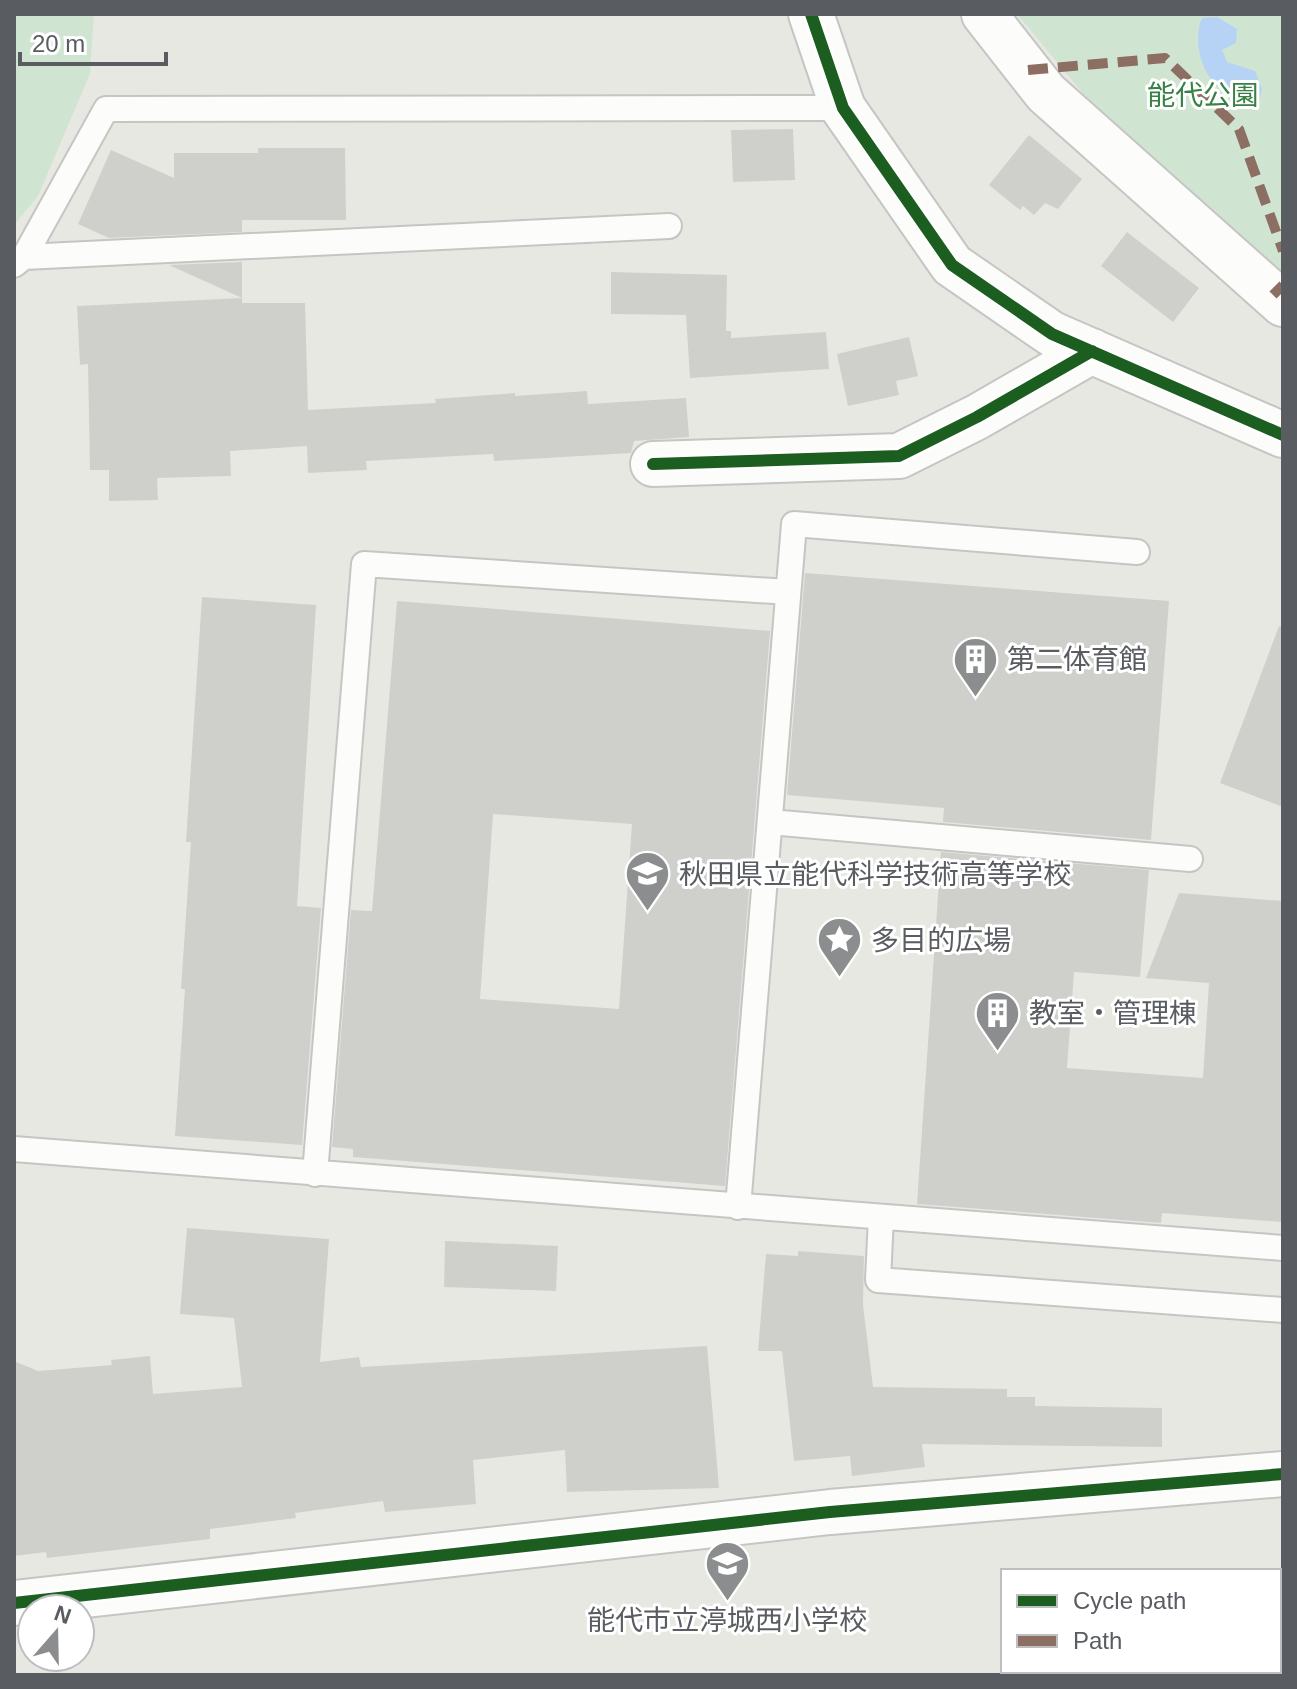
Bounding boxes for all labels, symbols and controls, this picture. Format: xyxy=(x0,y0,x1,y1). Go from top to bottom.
scale bar xyxy=(20,16,166,66)
text: 20 m xyxy=(32,30,85,57)
park label: 能代公園 xyxy=(1147,80,1259,111)
building icon: 第二体育館 xyxy=(952,635,1000,698)
place label: 第二体育館 xyxy=(1007,644,1147,675)
school or university icon: 秋田県立能代科学技術高等学校 xyxy=(624,850,672,913)
place label: 秋田県立能代科学技術高等学校 xyxy=(679,859,1071,890)
place icon: 多目的広場 xyxy=(816,916,864,979)
place label: 多目的広場 xyxy=(871,925,1011,956)
building icon: 教室・管理棟 xyxy=(974,989,1022,1052)
place label: 教室・管理棟 xyxy=(1029,998,1197,1029)
school or university icon: 能代市立渟城西小学校 xyxy=(703,1539,751,1602)
legend xyxy=(1001,1569,1281,1673)
text: Cycle path xyxy=(1073,1587,1186,1614)
north arrow xyxy=(16,1593,96,1673)
text: N xyxy=(51,1600,74,1629)
place label: 能代市立渟城西小学校 xyxy=(587,1605,867,1636)
text: Path xyxy=(1073,1627,1122,1654)

